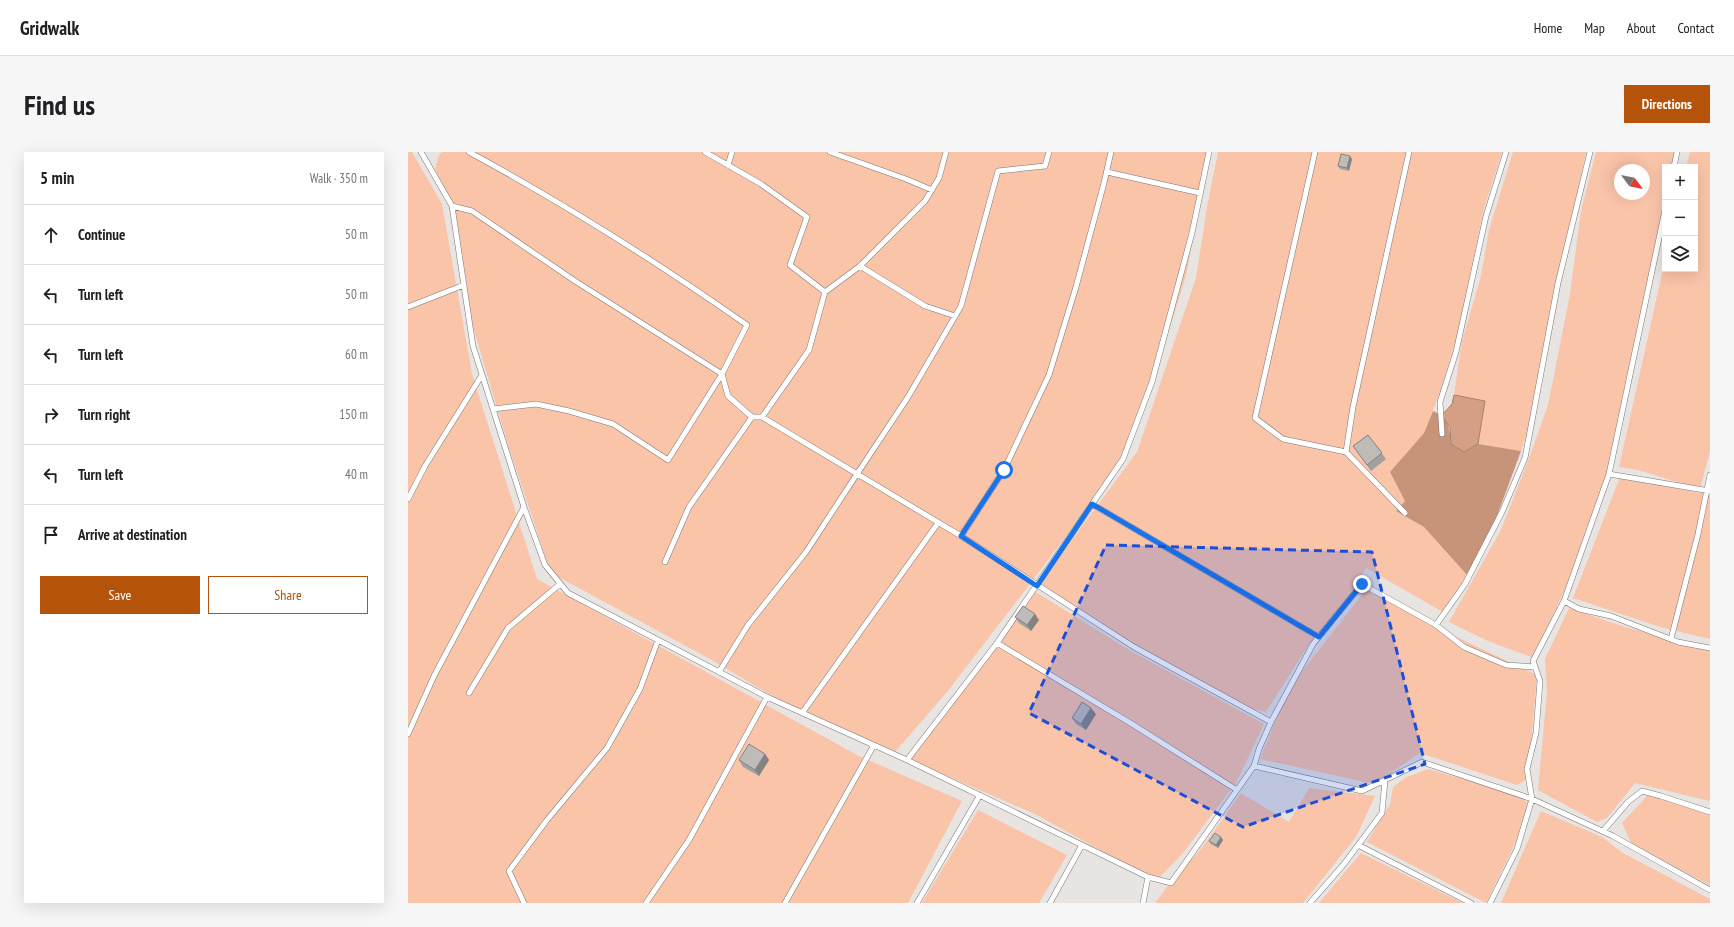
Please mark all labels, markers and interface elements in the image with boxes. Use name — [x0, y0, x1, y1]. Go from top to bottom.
text: Gridwalk — [20, 16, 79, 40]
text: Home — [1534, 19, 1562, 37]
text: Map — [1584, 19, 1605, 37]
text: About — [1627, 19, 1656, 37]
text: Contact — [1678, 19, 1714, 37]
button: Directions — [1624, 85, 1710, 123]
text: Find us — [24, 86, 95, 123]
north arrow — [1614, 164, 1650, 200]
map controls — [1662, 164, 1698, 272]
button: + — [1662, 164, 1698, 200]
text: 5 min — [40, 167, 74, 189]
text: Walk · 350 m — [310, 170, 368, 187]
button: − — [1662, 200, 1698, 236]
icon: ahead — [40, 224, 62, 246]
text: Continue — [78, 225, 125, 244]
text: 50 m — [345, 226, 368, 243]
button: layers — [1662, 236, 1698, 272]
icon: left — [40, 284, 62, 306]
text: Turn left — [78, 285, 123, 304]
text: 50 m — [345, 286, 368, 303]
icon: left — [40, 344, 62, 366]
text: Turn left — [78, 345, 123, 364]
text: 60 m — [345, 346, 368, 363]
icon: right — [40, 404, 62, 426]
text: Turn right — [78, 405, 130, 424]
text: 150 m — [339, 406, 368, 423]
route start — [995, 461, 1013, 479]
icon: left — [40, 464, 62, 486]
text: Turn left — [78, 465, 123, 484]
text: 40 m — [345, 466, 368, 483]
icon: arrive — [40, 524, 62, 546]
text: Arrive at destination — [78, 525, 187, 544]
route end — [1353, 575, 1371, 593]
button: Save — [40, 576, 200, 614]
button: Share — [208, 576, 368, 614]

